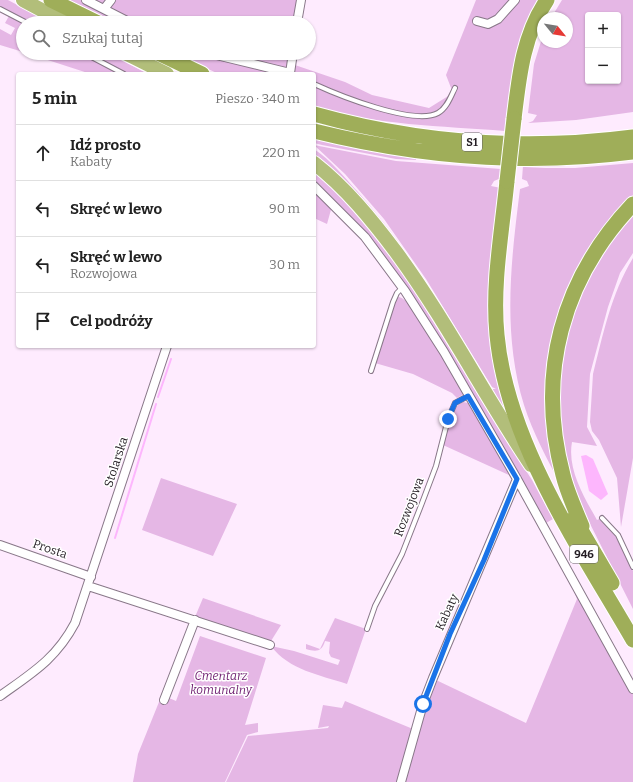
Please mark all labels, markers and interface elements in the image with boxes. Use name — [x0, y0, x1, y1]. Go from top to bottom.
north arrow — [537, 12, 573, 48]
map controls — [585, 12, 621, 84]
button: + — [585, 12, 621, 48]
search box — [16, 16, 316, 60]
icon: search — [30, 27, 52, 49]
text: Szukaj tutaj — [62, 29, 143, 47]
button: − — [585, 48, 621, 84]
text: 5 min — [32, 88, 77, 109]
text: Pieszo · 340 m — [215, 91, 300, 106]
road number: S1 — [462, 133, 482, 151]
text: Idź prosto — [70, 136, 141, 154]
icon: ahead — [32, 142, 54, 164]
text: 220 m — [263, 145, 300, 160]
text: Kabaty — [70, 154, 112, 169]
icon: left — [32, 198, 54, 220]
text: Skręć w lewo — [70, 200, 162, 218]
text: 90 m — [269, 201, 300, 216]
text: Skręć w lewo — [70, 248, 162, 266]
icon: left — [32, 254, 54, 276]
text: 30 m — [269, 257, 300, 272]
text: Rozwojowa — [70, 266, 137, 281]
icon: arrive — [32, 310, 54, 332]
text: Cel podróży — [70, 312, 153, 330]
route end — [439, 410, 457, 428]
street label: Stolarska — [101, 435, 131, 489]
street label: Rozwojowa — [391, 475, 427, 539]
street label: Prosta — [31, 537, 69, 562]
road number: 946 — [570, 545, 598, 563]
street label: Kabaty — [432, 591, 462, 632]
park label: Cmentarz komunalny — [190, 669, 253, 697]
route start — [414, 695, 432, 713]

